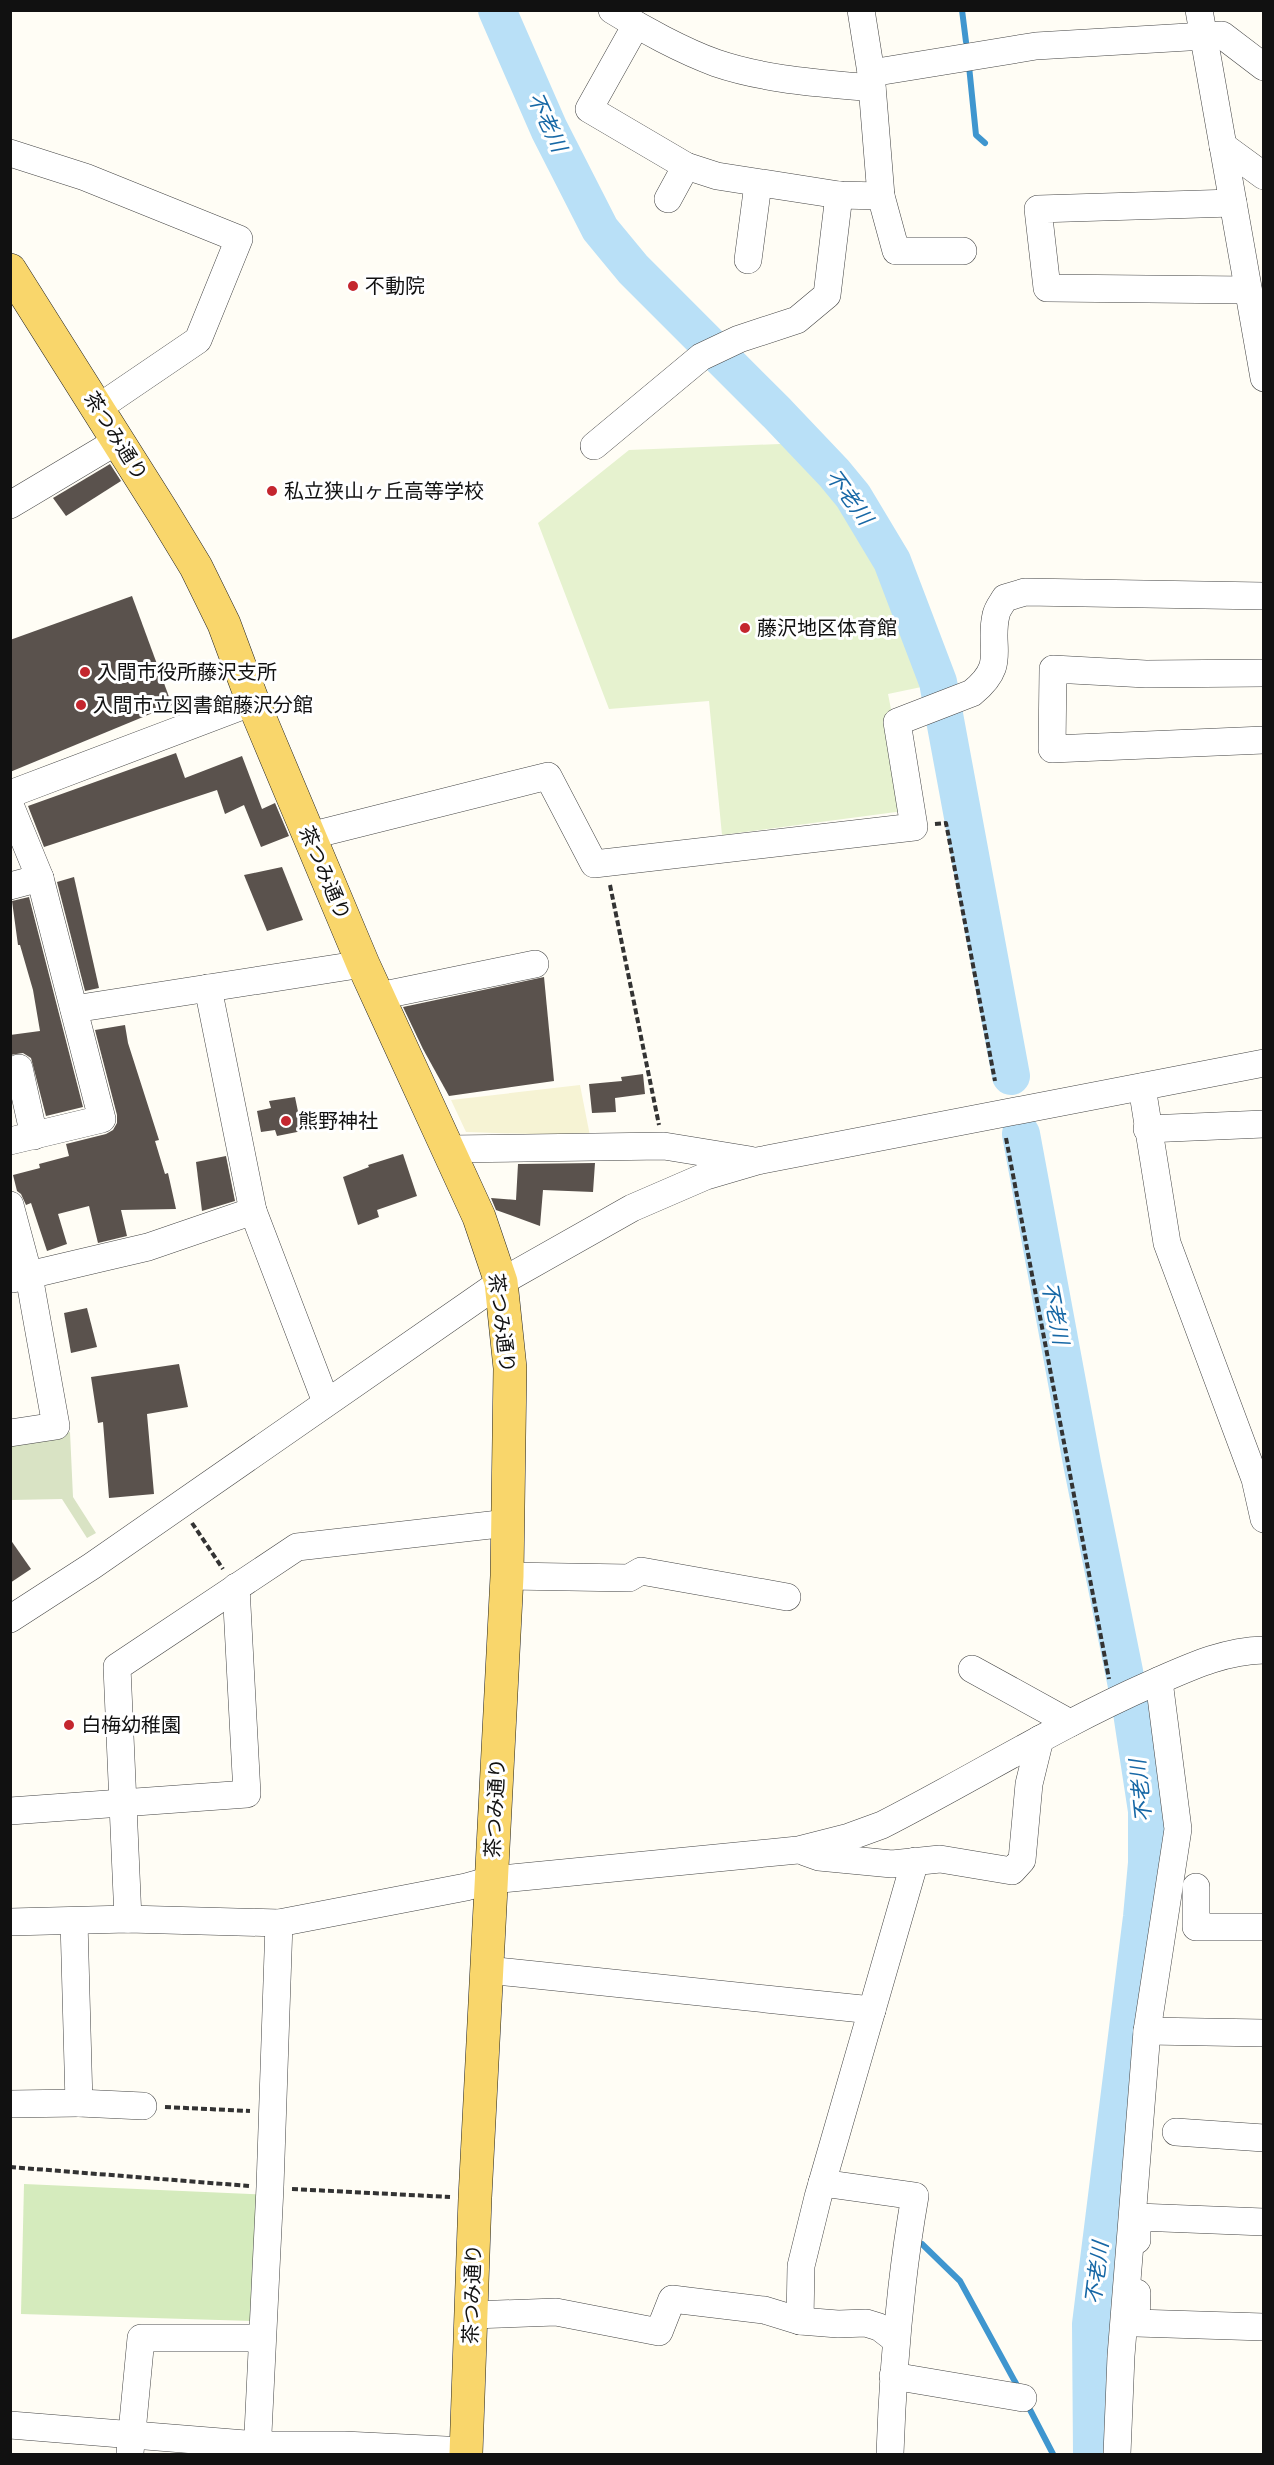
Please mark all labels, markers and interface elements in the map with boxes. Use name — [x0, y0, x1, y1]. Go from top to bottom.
water label: 不老川 — [522, 88, 574, 158]
place label: 不動院 — [365, 273, 425, 298]
marker: 不動院 — [346, 279, 360, 293]
street label: 茶つみ通り — [79, 387, 154, 485]
water label: 不老川 — [820, 463, 880, 532]
place label: 私立狭山ヶ丘高等学校 — [284, 478, 484, 503]
marker: 私立狭山ヶ丘高等学校 — [265, 484, 279, 498]
place label: 藤沢地区体育館 — [757, 615, 897, 640]
marker: 藤沢地区体育館 — [738, 621, 752, 635]
place label: 入間市役所藤沢支所 — [97, 659, 277, 684]
marker: 入間市役所藤沢支所 — [78, 665, 92, 679]
place label: 入間市立図書館藤沢分館 — [93, 692, 313, 717]
marker: 入間市立図書館藤沢分館 — [74, 698, 88, 712]
street label: 茶つみ通り — [294, 822, 357, 924]
place label: 熊野神社 — [298, 1108, 378, 1133]
marker: 熊野神社 — [279, 1114, 293, 1128]
street label: 茶つみ通り — [484, 1272, 521, 1374]
water label: 不老川 — [1036, 1279, 1075, 1348]
place label: 白梅幼稚園 — [81, 1712, 181, 1737]
marker: 白梅幼稚園 — [62, 1718, 76, 1732]
water label: 不老川 — [1124, 1756, 1157, 1824]
street label: 茶つみ通り — [479, 1757, 510, 1859]
water label: 不老川 — [1079, 2238, 1114, 2306]
street label: 茶つみ通り — [457, 2244, 486, 2344]

